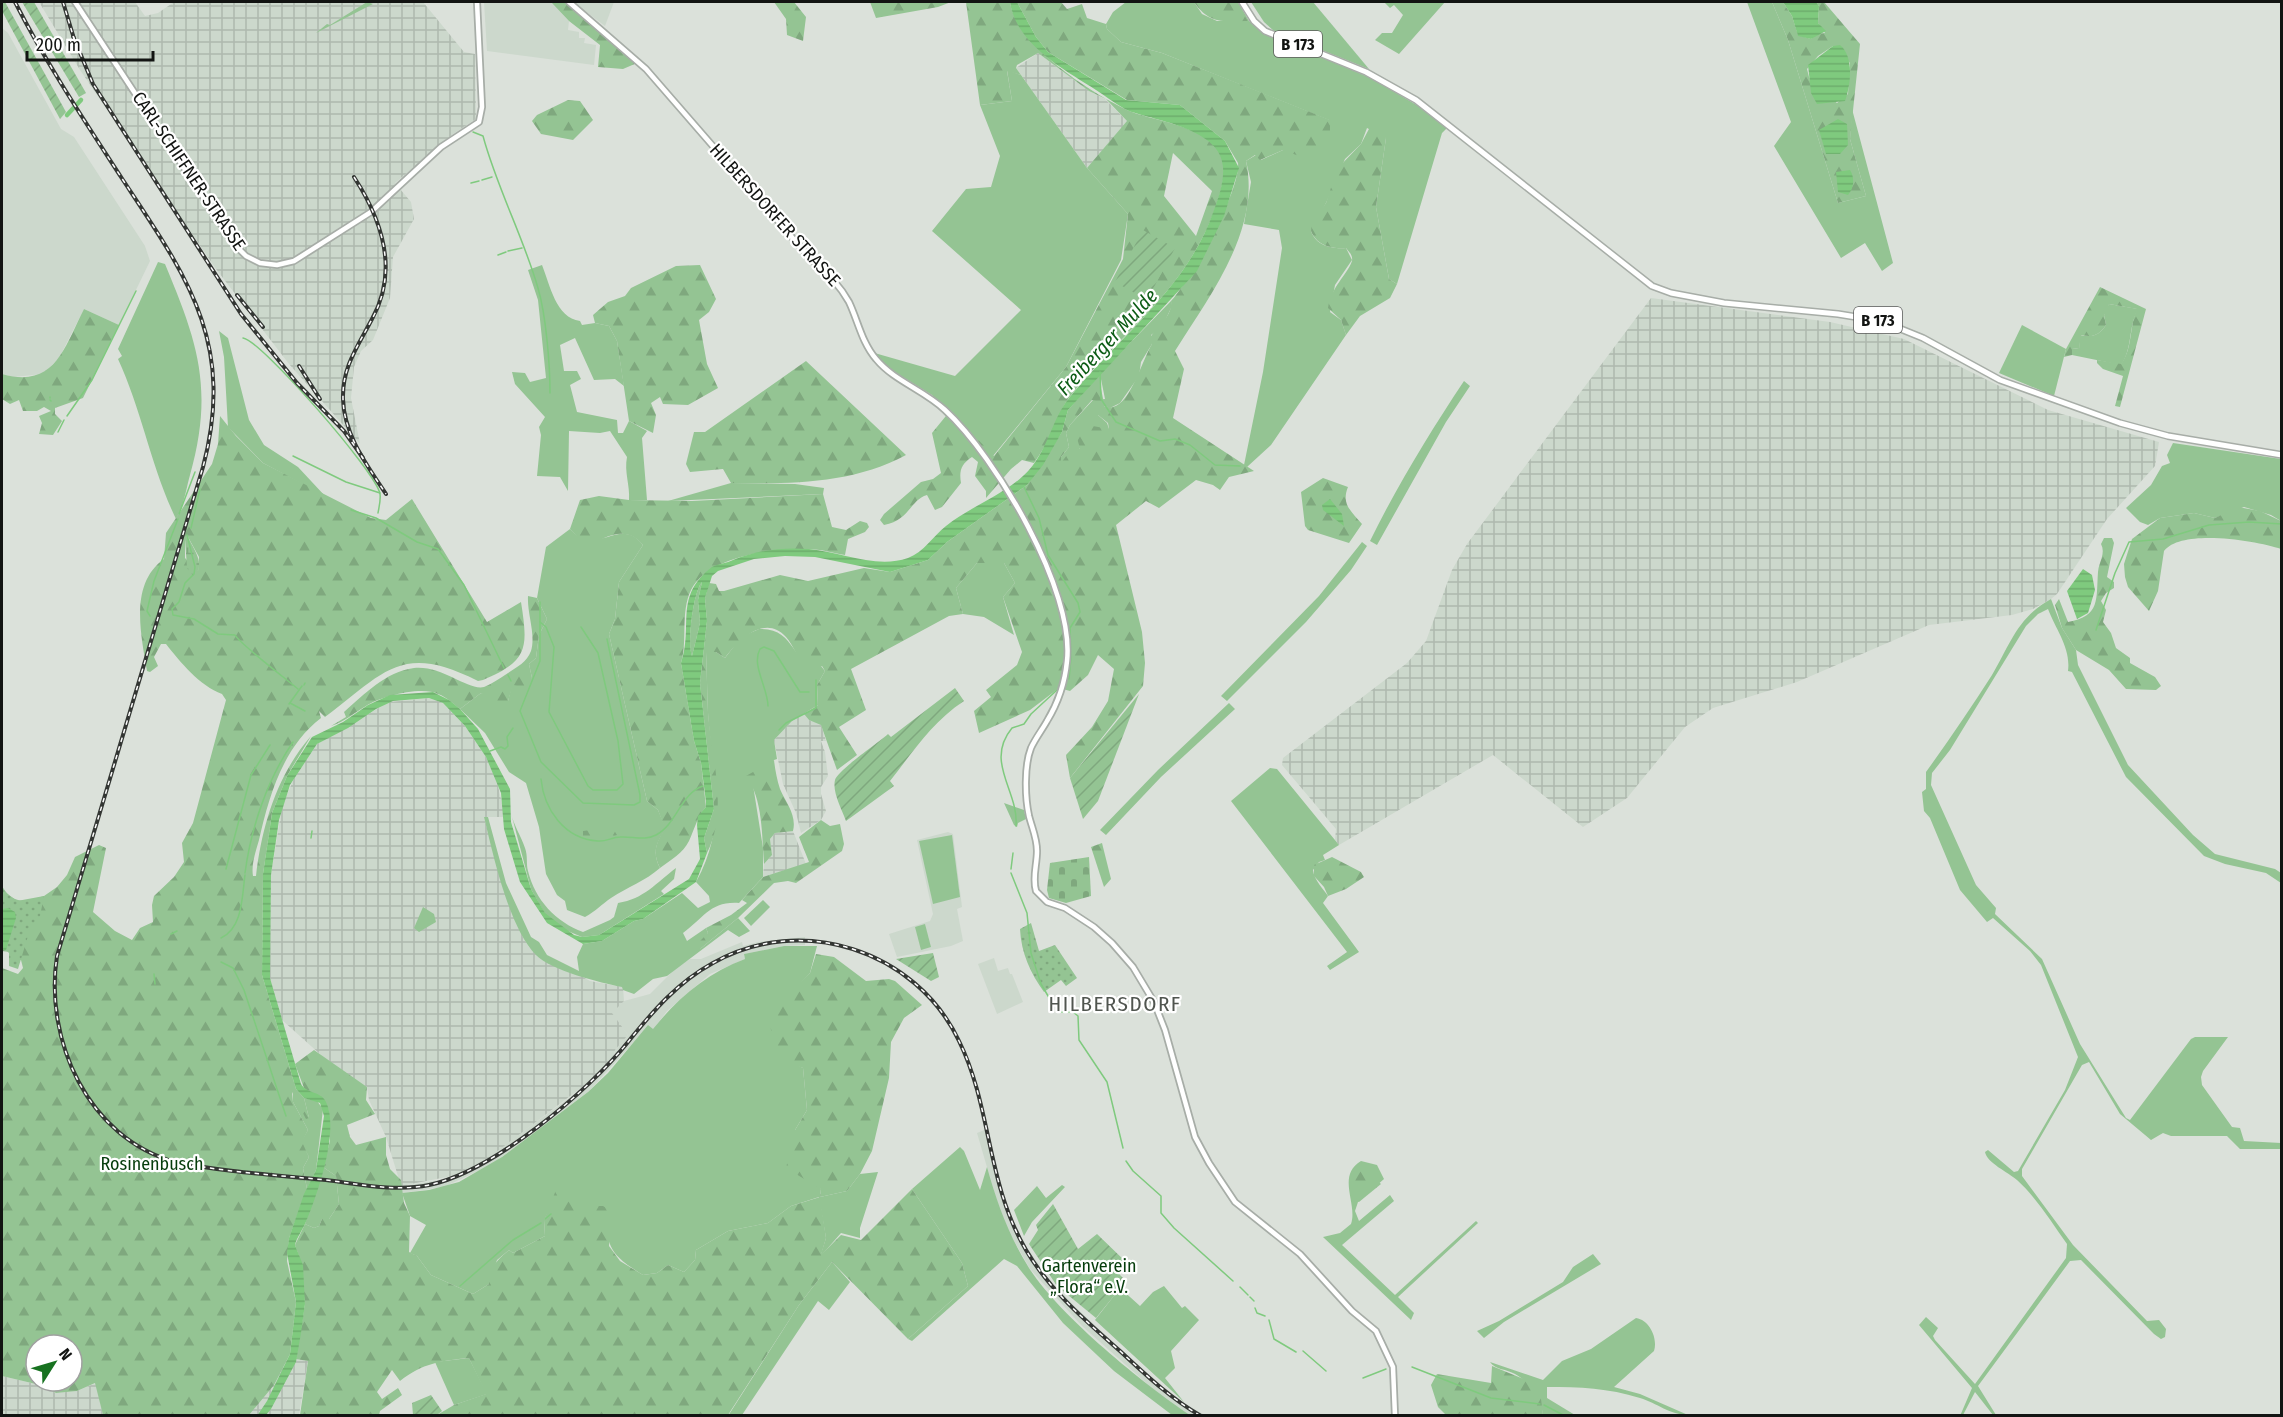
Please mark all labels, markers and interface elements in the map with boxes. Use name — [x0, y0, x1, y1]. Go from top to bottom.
scale bar — [27, 24, 153, 62]
road number: B 173 — [1274, 31, 1322, 57]
text: 200 m — [36, 34, 81, 56]
street label: CARL-SCHIFFNER-STRASSE — [128, 87, 250, 255]
street label: HILBERSDORFER STRASSE — [705, 139, 845, 291]
water label: Freiberger Mulde — [1052, 284, 1163, 400]
road number: B 173 — [1854, 307, 1902, 333]
district label: HILBERSDORF — [1048, 991, 1182, 1017]
park label: Rosinenbusch — [101, 1153, 203, 1175]
park label: Gartenverein „Flora“ e.V. — [1042, 1255, 1136, 1298]
north arrow — [24, 1333, 84, 1393]
text: N — [55, 1345, 76, 1364]

